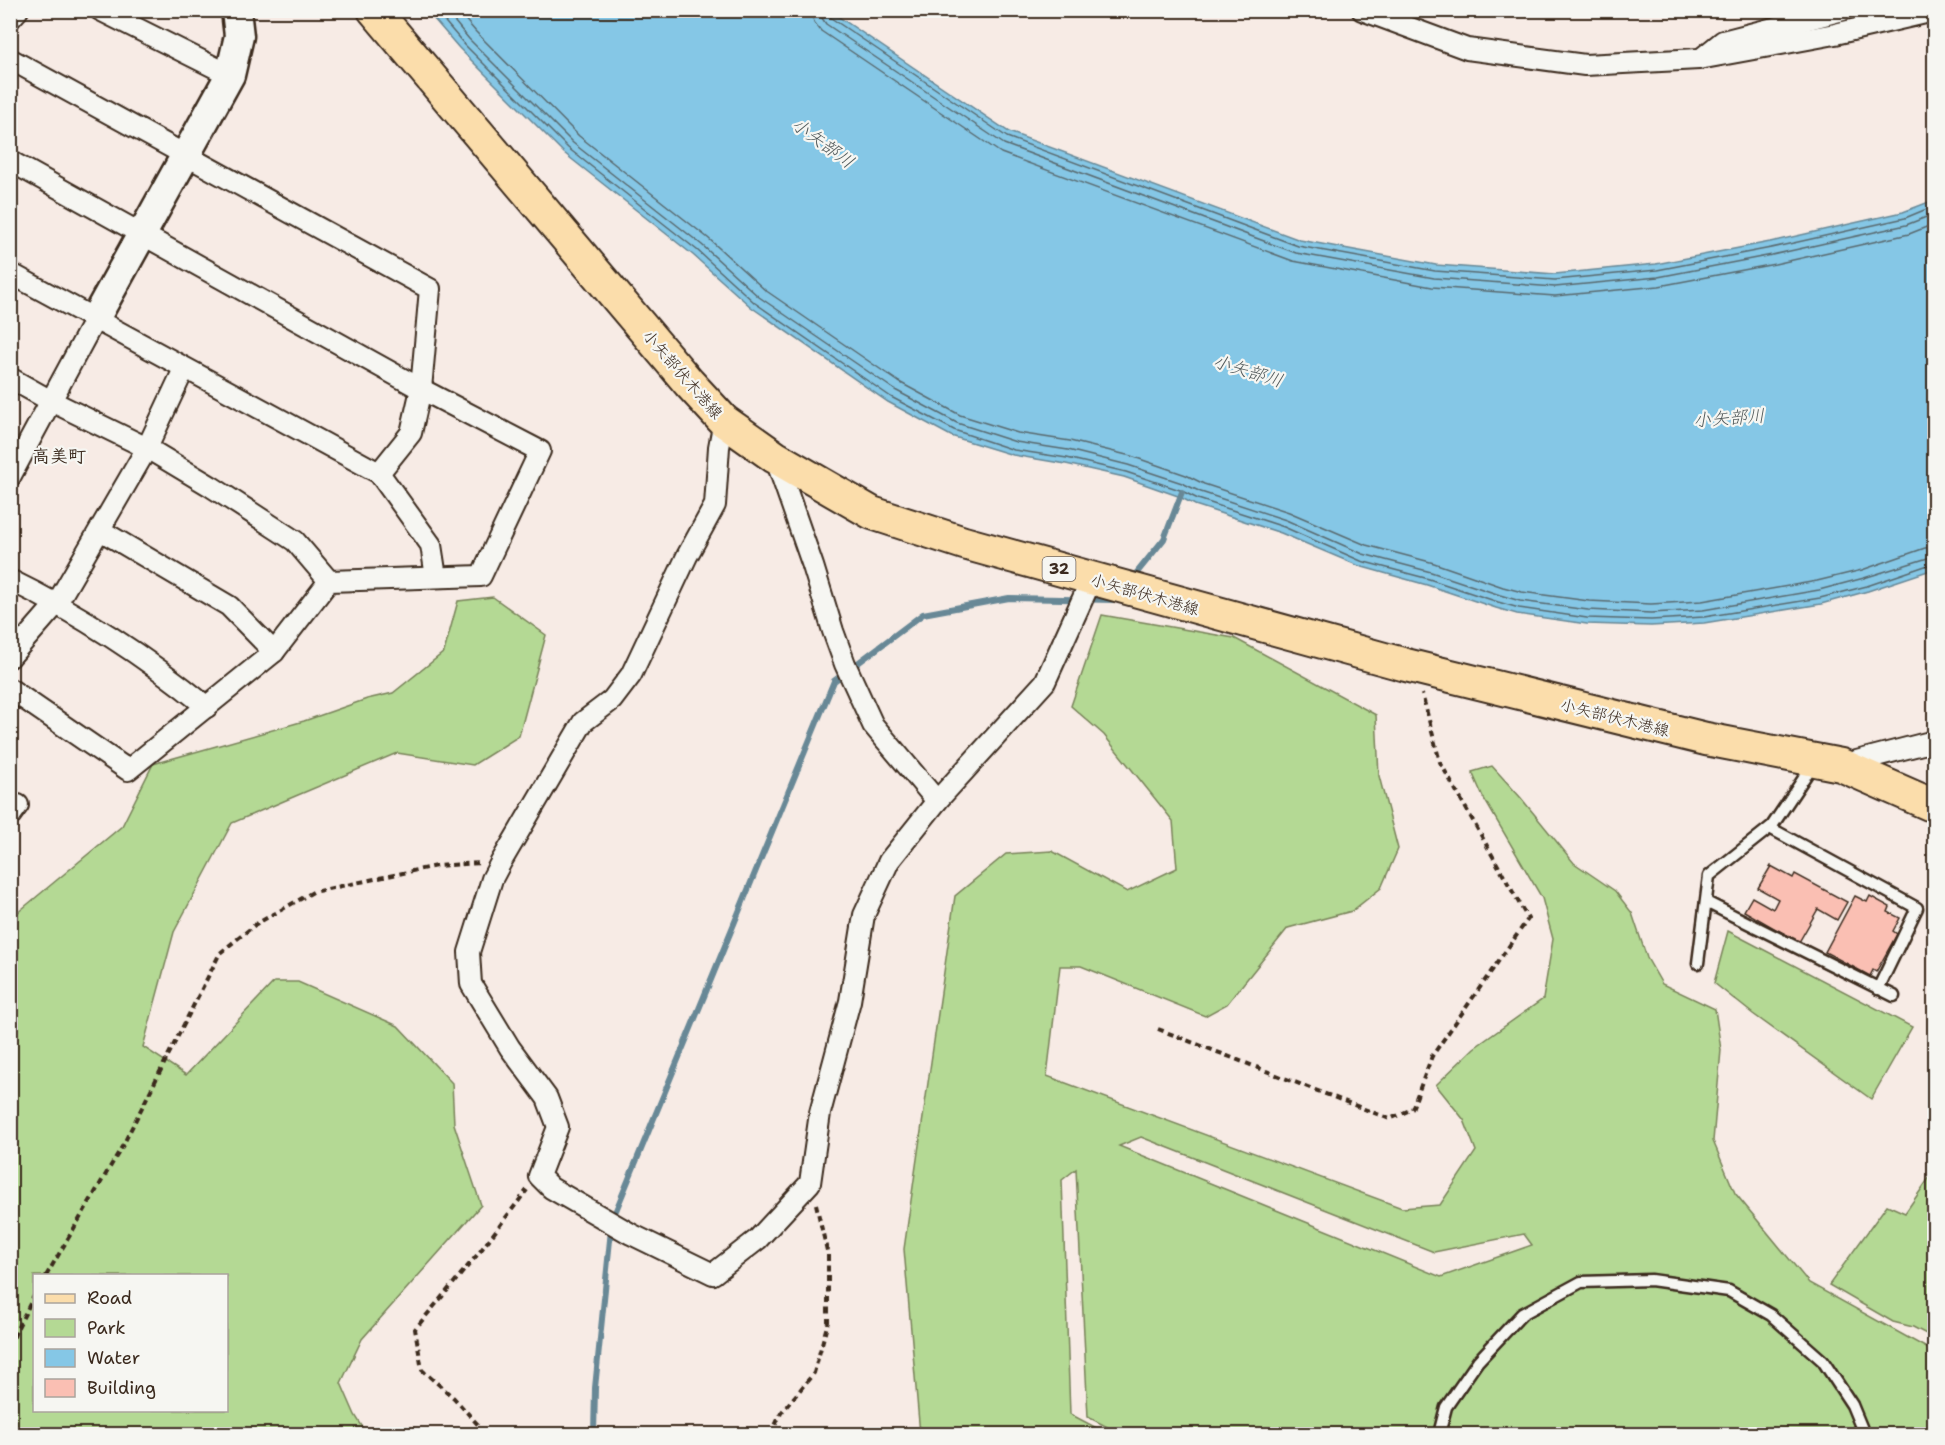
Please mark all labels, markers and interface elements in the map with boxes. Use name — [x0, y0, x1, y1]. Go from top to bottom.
water label: 小矢部川 — [787, 112, 859, 174]
street label: 小矢部伏木港線 — [638, 325, 727, 423]
water label: 小矢部川 — [1210, 349, 1286, 393]
water label: 小矢部川 — [1692, 404, 1766, 432]
district label: 高美町 — [32, 444, 86, 468]
road number: 32 — [1042, 557, 1076, 581]
street label: 小矢部伏木港線 — [1088, 569, 1202, 620]
street label: 小矢部伏木港線 — [1558, 694, 1672, 741]
legend — [33, 1274, 228, 1412]
text: Road — [87, 1286, 132, 1310]
text: Park — [87, 1316, 126, 1340]
text: Water — [87, 1346, 140, 1370]
text: Building — [87, 1376, 156, 1400]

